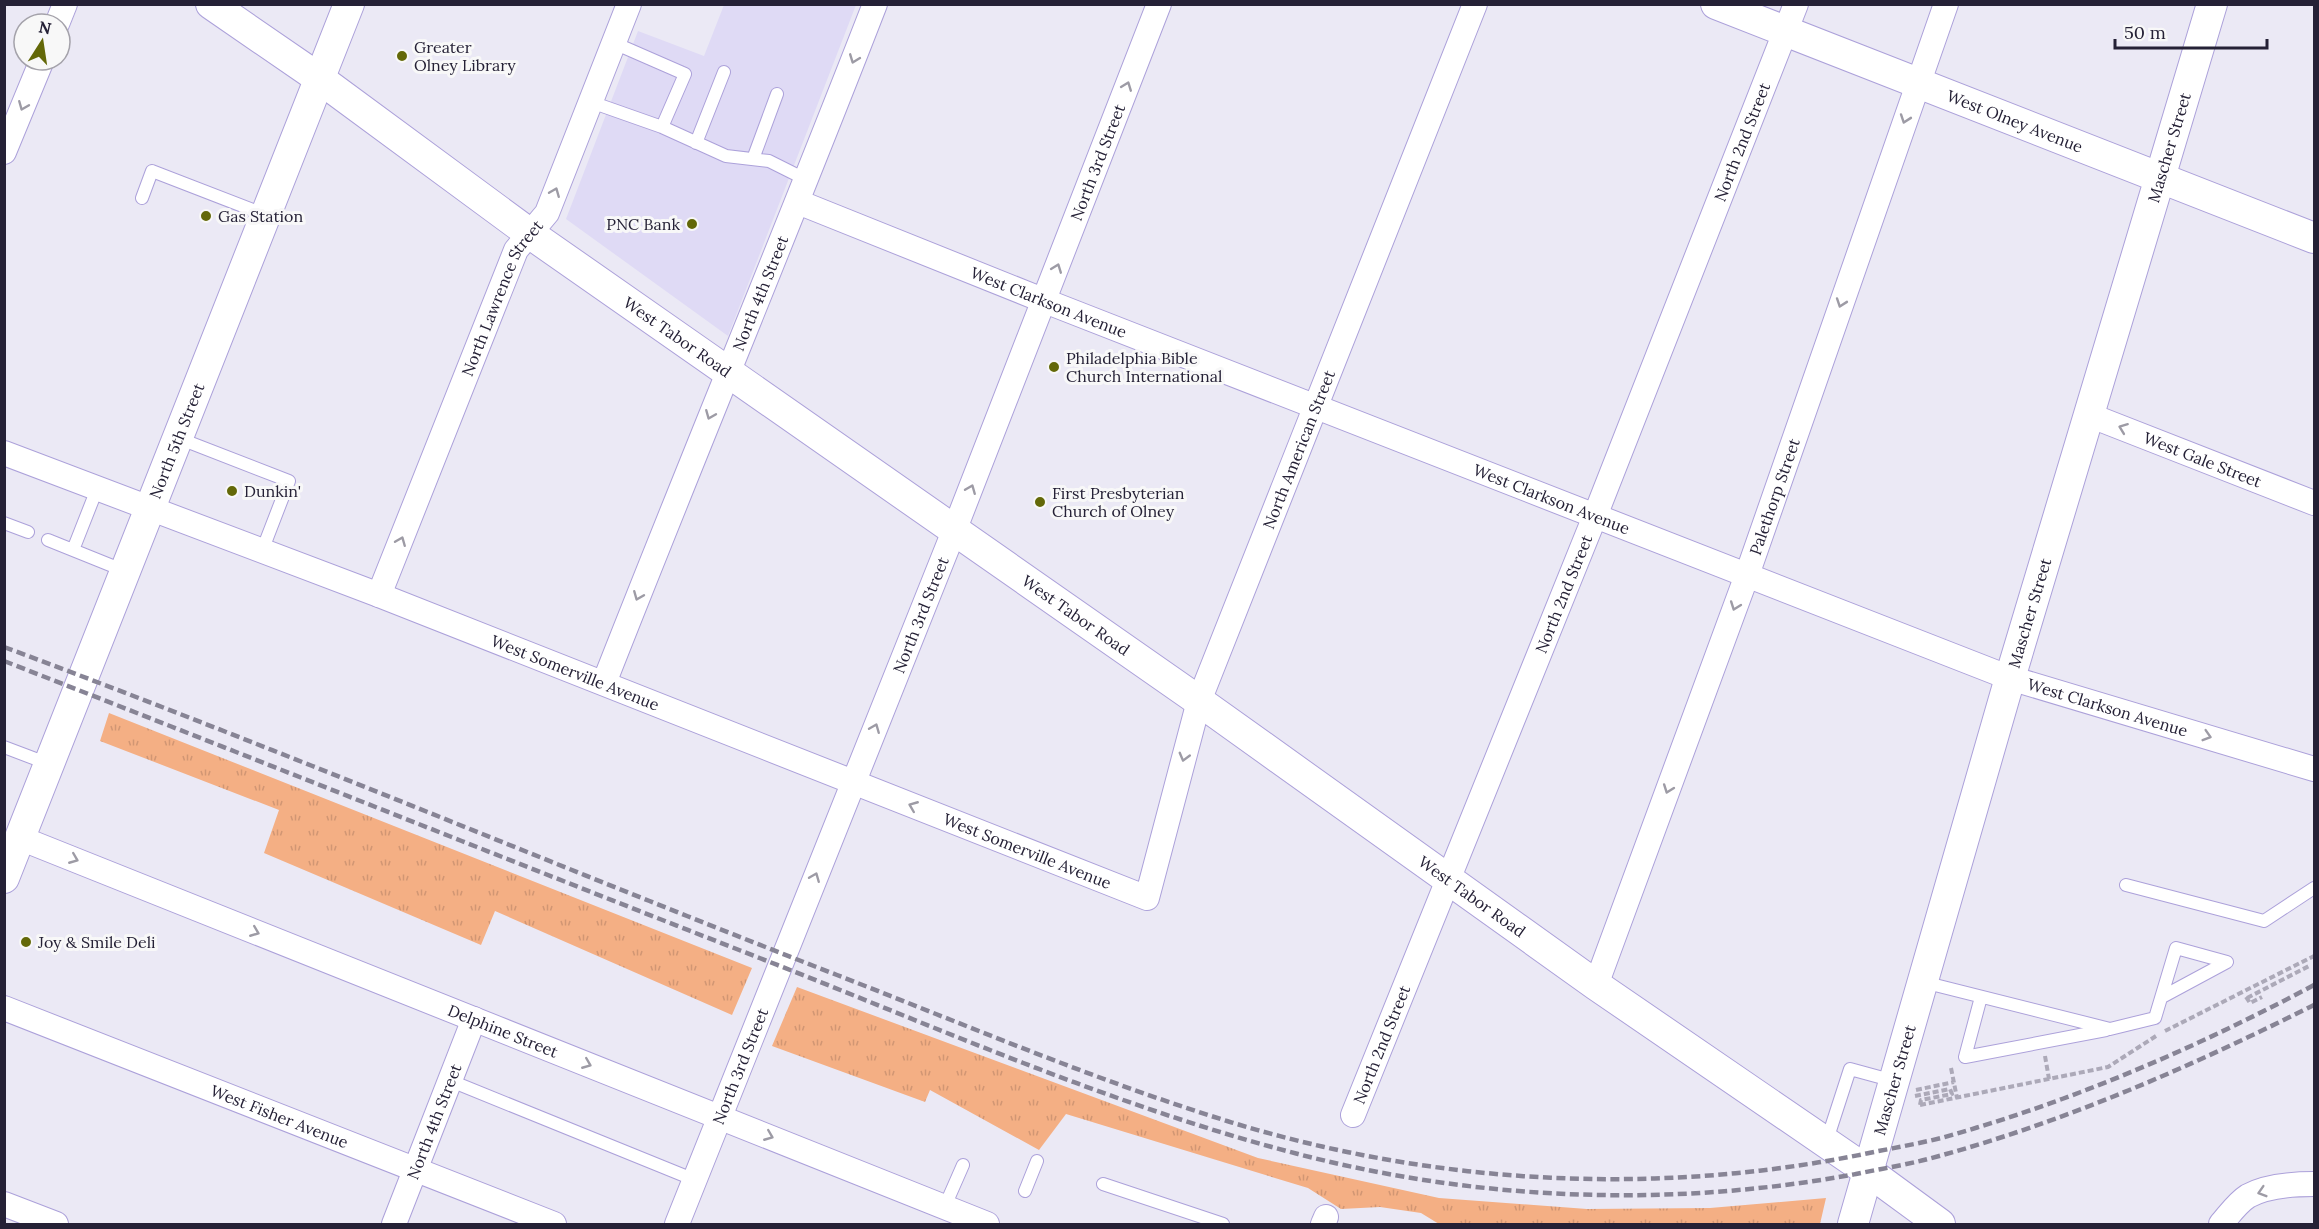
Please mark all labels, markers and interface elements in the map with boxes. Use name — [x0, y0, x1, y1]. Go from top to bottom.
north arrow — [12, 12, 72, 72]
scale bar — [2115, 12, 2266, 50]
text: N — [37, 16, 53, 38]
text: 50 m — [2124, 21, 2166, 44]
place label: Greater Olney Library — [414, 37, 516, 75]
marker: Greater Olney Library — [395, 49, 409, 63]
one-way arrow — [849, 53, 861, 64]
street label: North 2nd Street — [1710, 79, 1775, 204]
one-way arrow — [1120, 81, 1133, 92]
street label: West Olney Avenue — [1944, 85, 2086, 157]
street label: Mascher Street — [2143, 89, 2195, 205]
one-way arrow — [18, 100, 30, 111]
street label: North 3rd Street — [1066, 100, 1129, 223]
one-way arrow — [1900, 113, 1913, 124]
one-way arrow — [548, 187, 560, 198]
place label: Gas Station — [218, 206, 303, 226]
marker: Gas Station — [199, 209, 213, 223]
place label: PNC Bank — [606, 214, 680, 234]
street label: North Lawrence Street — [457, 215, 547, 379]
marker: PNC Bank — [685, 217, 699, 231]
street label: North 4th Street — [728, 232, 793, 354]
street label: West Clarkson Avenue — [968, 262, 1130, 342]
one-way arrow — [1050, 263, 1063, 274]
street label: West Tabor Road — [620, 292, 736, 381]
one-way arrow — [1836, 297, 1849, 308]
place label: Philadelphia Bible Church International — [1066, 348, 1222, 386]
marker: Philadelphia Bible Church International — [1047, 360, 1061, 374]
street label: North American Street — [1258, 366, 1339, 532]
street label: North 5th Street — [145, 379, 209, 502]
one-way arrow — [705, 409, 717, 420]
one-way arrow — [2118, 423, 2129, 435]
street label: West Gale Street — [2141, 427, 2265, 492]
street label: Palethorp Street — [1745, 435, 1804, 557]
street label: West Clarkson Avenue — [1471, 459, 1633, 539]
place label: Dunkin' — [244, 481, 301, 501]
place label: First Presbyterian Church of Olney — [1052, 483, 1185, 521]
marker: Dunkin' — [225, 484, 239, 498]
one-way arrow — [964, 484, 976, 495]
marker: First Presbyterian Church of Olney — [1033, 495, 1047, 509]
street label: North 2nd Street — [1531, 531, 1597, 656]
one-way arrow — [393, 536, 406, 546]
street label: North 3rd Street — [888, 553, 953, 676]
street label: Mascher Street — [2004, 555, 2056, 670]
street label: West Tabor Road — [1018, 570, 1134, 660]
one-way arrow — [633, 590, 645, 601]
one-way arrow — [1730, 600, 1743, 611]
street label: West Somerville Avenue — [488, 630, 662, 715]
street label: West Clarkson Avenue — [2025, 674, 2190, 741]
one-way arrow — [868, 723, 880, 734]
one-way arrow — [2201, 729, 2212, 741]
one-way arrow — [1178, 752, 1191, 762]
one-way arrow — [1663, 783, 1675, 794]
one-way arrow — [909, 801, 920, 813]
street label: West Somerville Avenue — [940, 809, 1115, 893]
street label: West Tabor Road — [1415, 851, 1530, 942]
one-way arrow — [68, 852, 79, 864]
one-way arrow — [808, 872, 820, 883]
one-way arrow — [249, 925, 260, 937]
place label: Joy & Smile Deli — [37, 932, 156, 952]
marker: Joy & Smile Deli — [19, 935, 33, 949]
street label: North 2nd Street — [1349, 982, 1415, 1107]
street label: Delphine Street — [445, 1000, 562, 1062]
street label: North 3rd Street — [708, 1004, 773, 1127]
street label: Mascher Street — [1869, 1022, 1920, 1137]
one-way arrow — [581, 1057, 592, 1069]
street label: North 4th Street — [402, 1060, 466, 1182]
street label: West Fisher Avenue — [208, 1080, 352, 1152]
one-way arrow — [762, 1129, 773, 1141]
one-way arrow — [2257, 1185, 2268, 1197]

